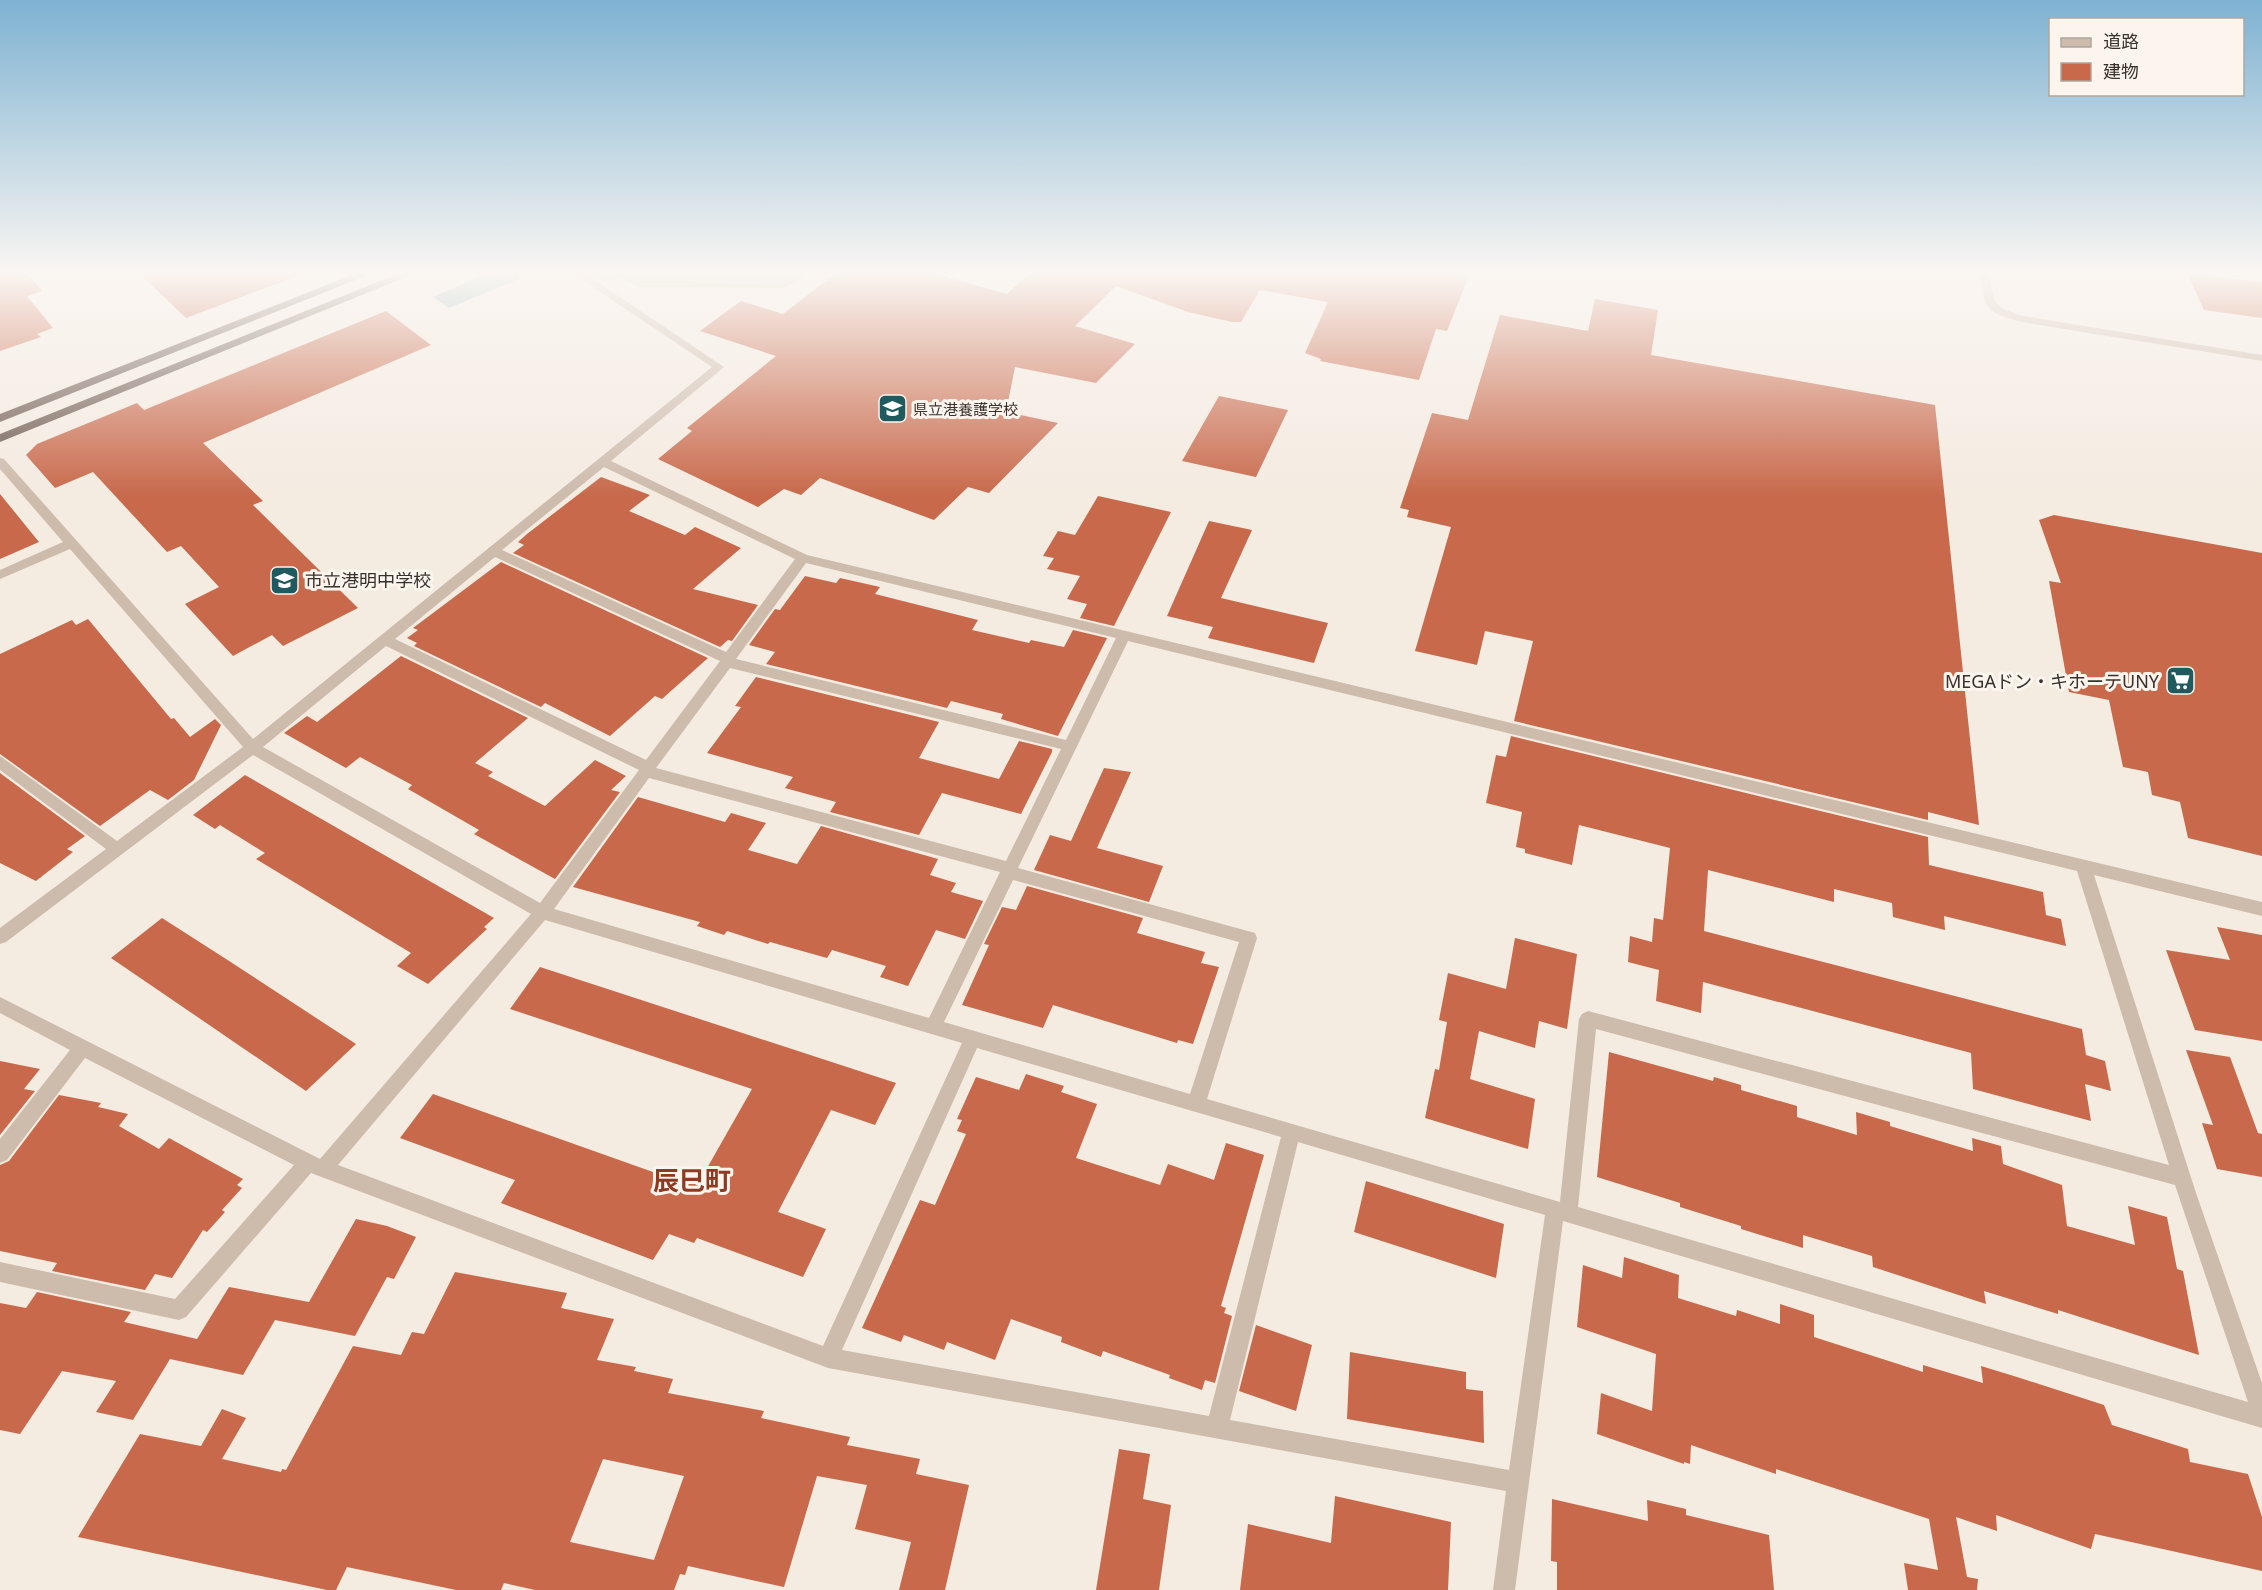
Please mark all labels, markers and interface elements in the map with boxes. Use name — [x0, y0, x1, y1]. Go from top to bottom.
legend — [2049, 18, 2244, 96]
text: 道路 — [2103, 29, 2139, 53]
text: 建物 — [2103, 59, 2139, 83]
school or university icon: 県立港養護学校 — [876, 393, 908, 425]
place label: 県立港養護学校 — [913, 399, 1018, 419]
school or university icon: 市立港明中学校 — [268, 564, 300, 596]
place label: 市立港明中学校 — [305, 568, 431, 592]
supermarket icon: MEGAドン・キホーテUNY — [2164, 665, 2196, 697]
place label: MEGAドン・キホーテUNY — [1945, 669, 2160, 693]
district label: 辰巳町 — [653, 1162, 731, 1198]

